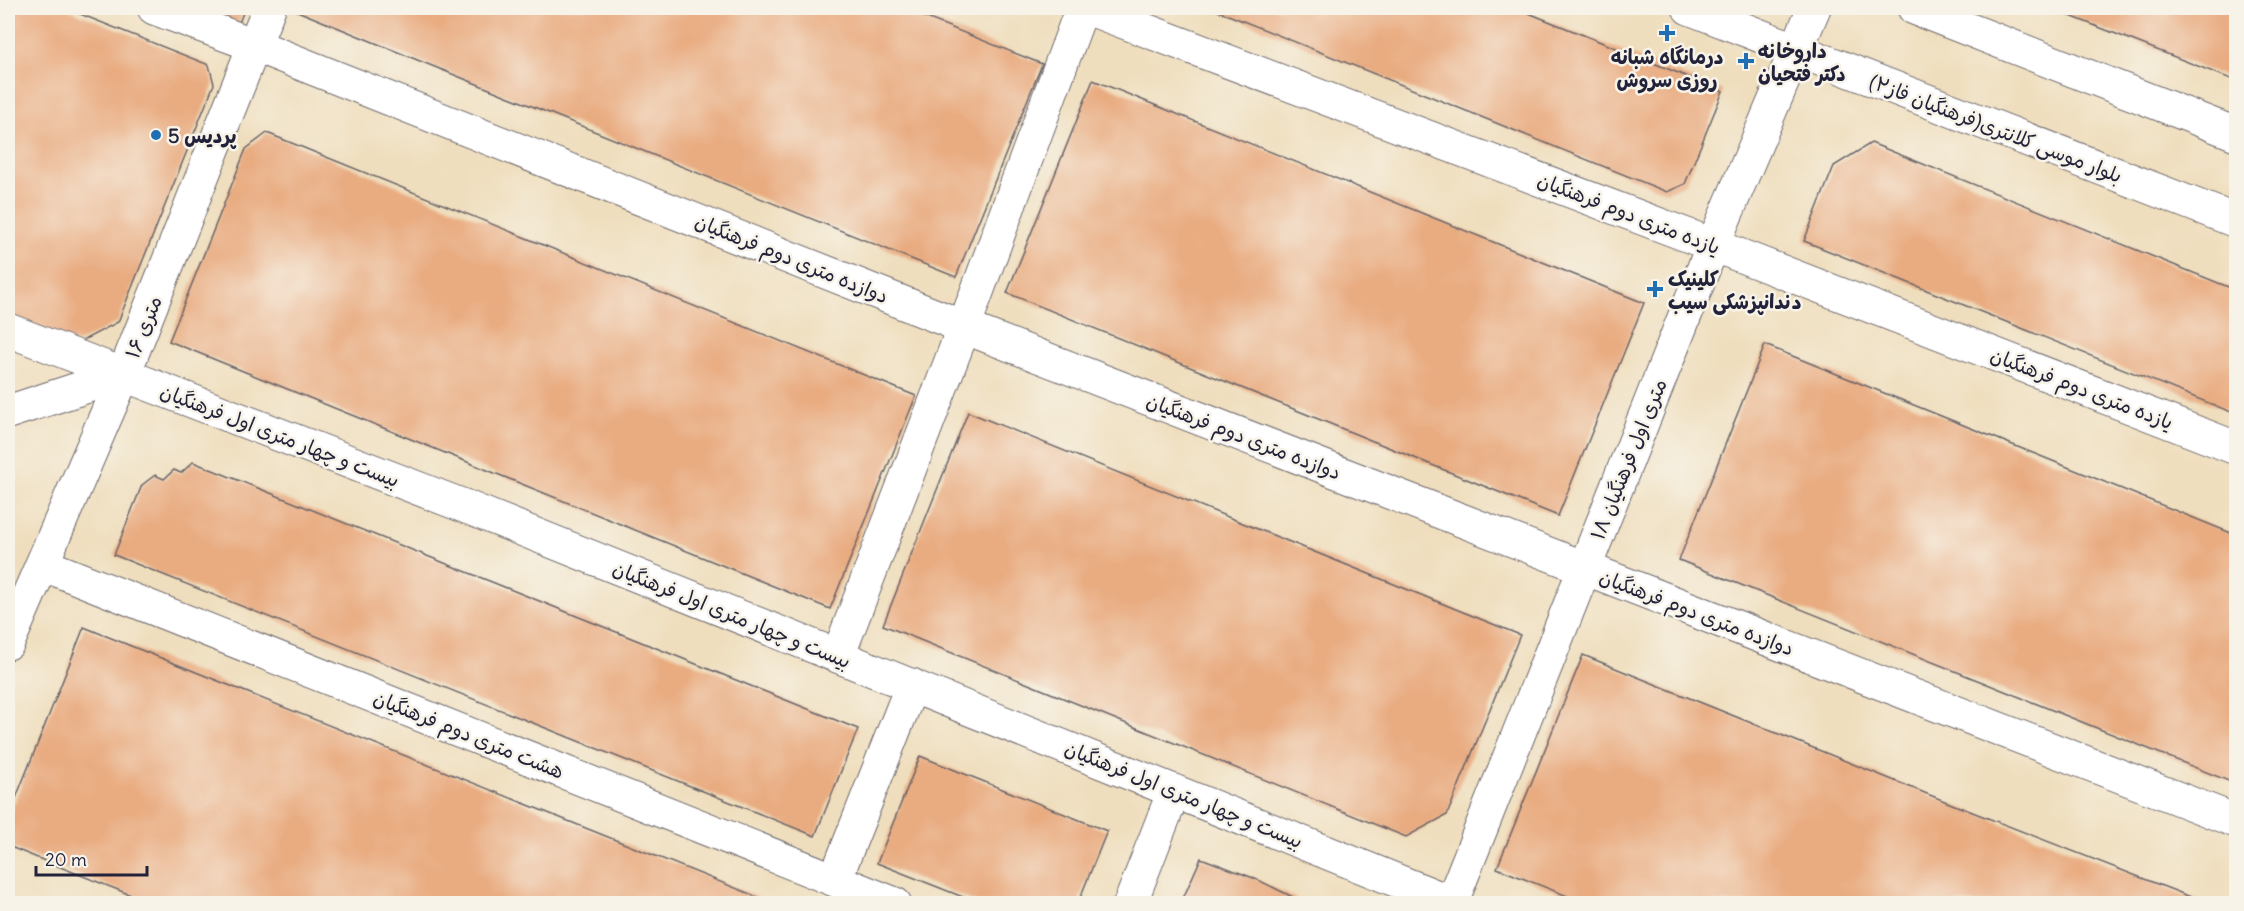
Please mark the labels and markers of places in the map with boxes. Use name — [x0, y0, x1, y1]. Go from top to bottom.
marker: درمانگاه شبانه روزی سروش — [1658, 24, 1676, 42]
place label: داروخانه دکتر فتحیان — [1758, 38, 1845, 86]
place label: درمانگاه شبانه روزی سروش — [1610, 44, 1724, 94]
marker: داروخانه دکتر فتحیان — [1739, 54, 1753, 68]
place label: پردیس 5 — [168, 123, 237, 149]
marker: پردیس 5 — [149, 128, 163, 142]
place label: کلینیک دندانپزشکی سیب — [1668, 266, 1802, 315]
marker: کلینیک دندانپزشکی سیب — [1646, 280, 1664, 298]

